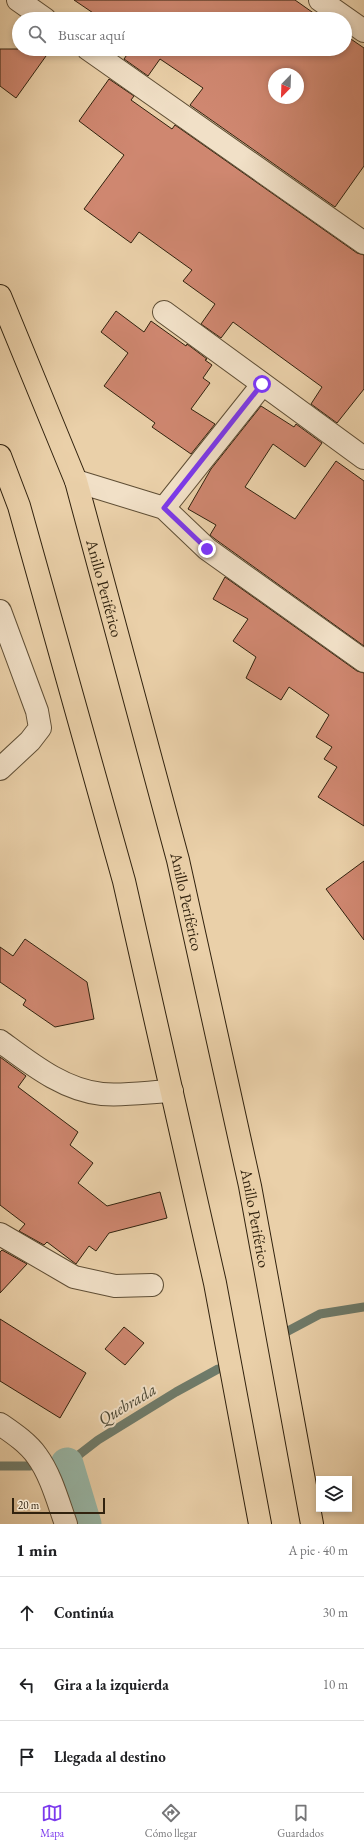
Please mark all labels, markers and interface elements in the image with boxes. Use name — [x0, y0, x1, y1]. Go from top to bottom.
search box — [12, 12, 352, 56]
icon: search — [26, 23, 48, 45]
text: Buscar aquí — [58, 25, 125, 44]
north arrow — [268, 68, 304, 104]
route start — [253, 375, 271, 393]
street label: Anillo Periférico — [81, 536, 128, 639]
route end — [198, 540, 216, 558]
street label: Anillo Periférico — [165, 849, 208, 953]
street label: Anillo Periférico — [235, 1166, 275, 1269]
water label: Quebrada — [94, 1378, 160, 1430]
map controls — [316, 1476, 352, 1512]
button: layers — [316, 1476, 352, 1512]
scale bar — [12, 1496, 105, 1515]
text: 20 m — [18, 1498, 39, 1512]
text: 1 min — [16, 1539, 57, 1561]
text: A pie · 40 m — [288, 1542, 348, 1559]
icon: ahead — [16, 1602, 38, 1624]
text: Continúa — [54, 1603, 114, 1622]
text: 30 m — [323, 1604, 348, 1621]
icon: left — [16, 1674, 38, 1696]
text: Gira a la izquierda — [54, 1675, 169, 1694]
text: 10 m — [323, 1676, 348, 1693]
icon: arrive — [16, 1746, 38, 1768]
text: Llegada al destino — [54, 1747, 166, 1766]
tab: Mapa — [40, 1802, 64, 1840]
tab: Cómo llegar — [145, 1802, 197, 1840]
tab: Guardados — [277, 1802, 324, 1840]

